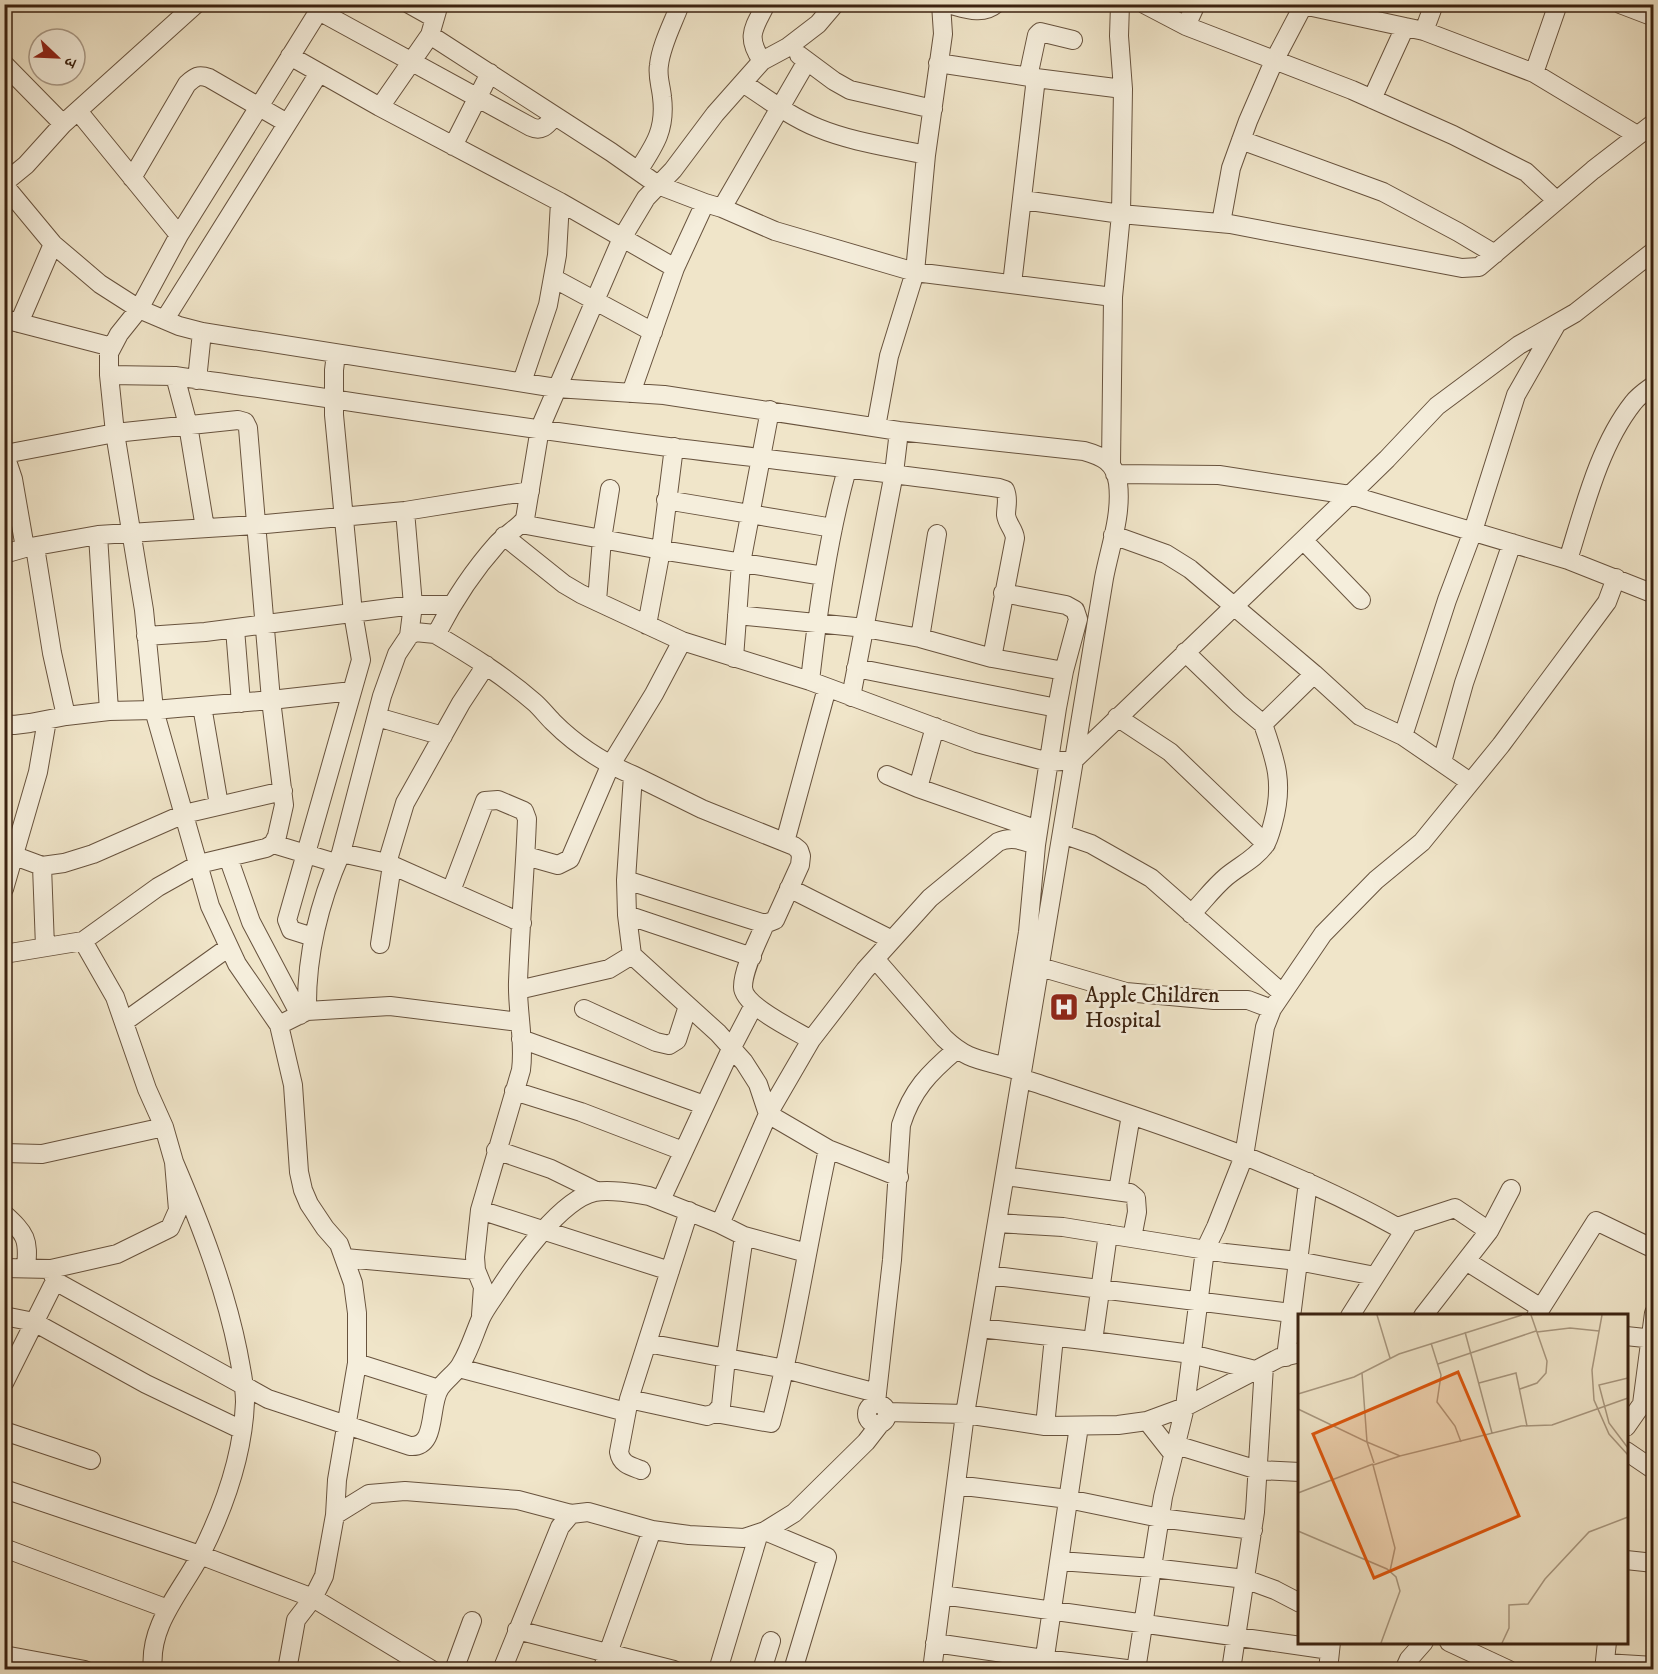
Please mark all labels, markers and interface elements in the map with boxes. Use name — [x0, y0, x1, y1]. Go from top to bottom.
north arrow — [27, 27, 87, 87]
text: उ — [58, 54, 81, 72]
place label: Apple Children Hospital — [1085, 982, 1220, 1034]
hospital icon: Apple Children Hospital — [1048, 991, 1080, 1023]
inset map — [1298, 1314, 1628, 1644]

